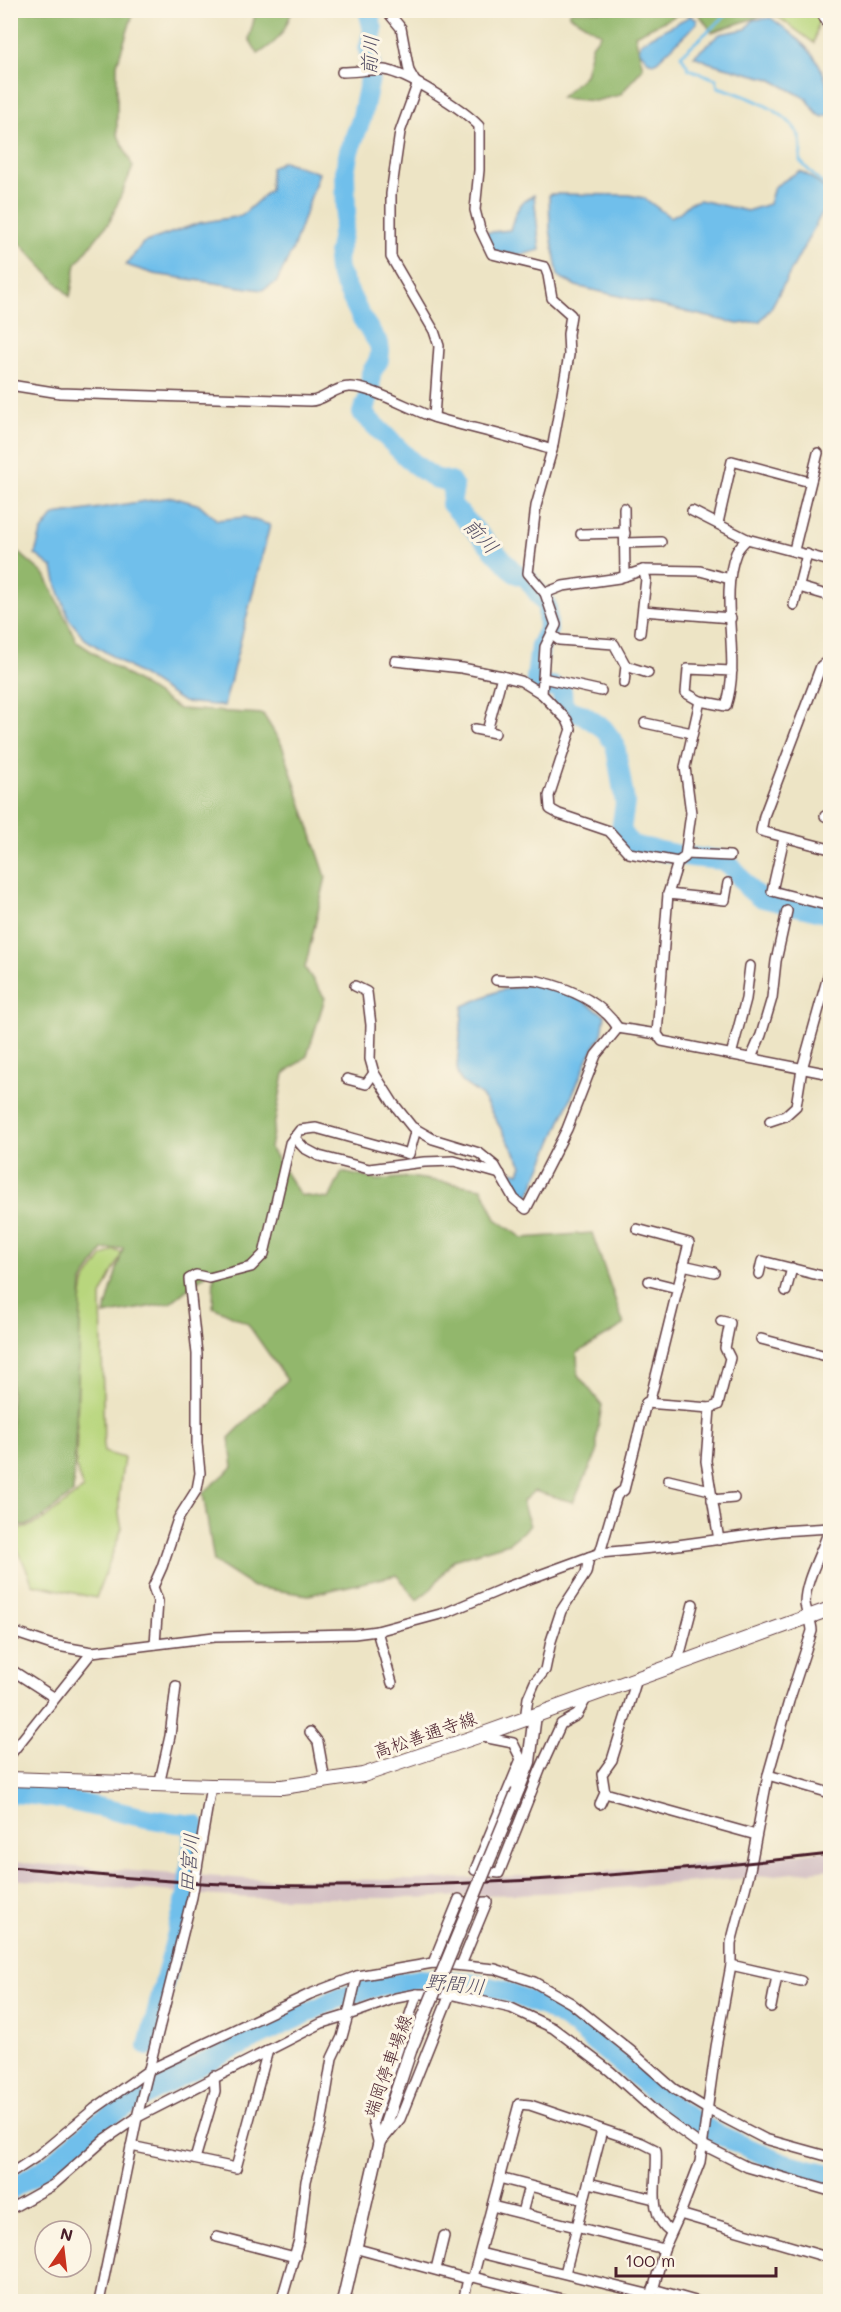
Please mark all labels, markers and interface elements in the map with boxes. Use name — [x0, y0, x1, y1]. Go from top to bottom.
water label: 前川 — [355, 34, 383, 76]
water label: 前川 — [459, 512, 505, 559]
street label: 高松善通寺線 — [370, 1705, 480, 1763]
water label: 田宮川 — [172, 1832, 204, 1894]
water label: 野間川 — [424, 1967, 486, 1999]
street label: 端岡停車場線 — [357, 2011, 417, 2121]
north arrow — [33, 2219, 93, 2279]
text: N — [58, 2222, 75, 2246]
scale bar — [616, 2240, 776, 2278]
text: 100 m — [625, 2248, 675, 2272]

